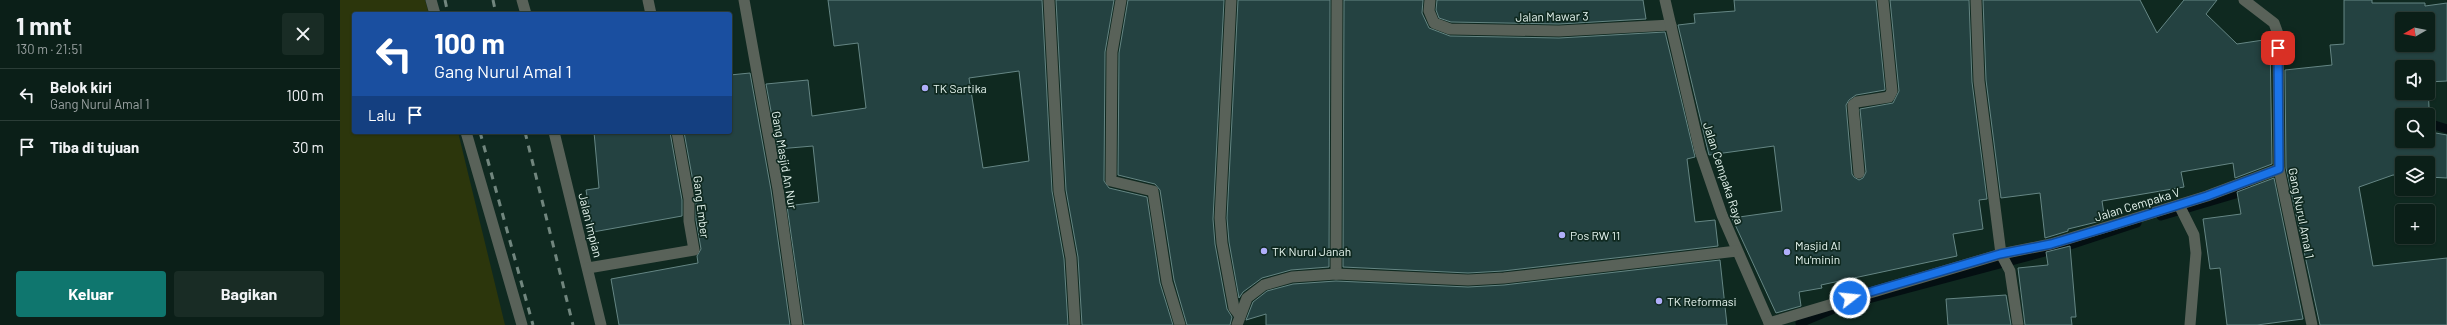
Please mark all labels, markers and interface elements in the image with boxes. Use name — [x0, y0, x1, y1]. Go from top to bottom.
street label: Jalan Mawar 3 — [1515, 8, 1589, 24]
text: 1 mnt — [16, 11, 72, 40]
north arrow — [2395, 12, 2435, 52]
map controls — [2395, 12, 2435, 244]
button: close — [282, 13, 324, 55]
text: 100 m — [434, 26, 505, 60]
icon: left — [368, 28, 420, 80]
pin — [2261, 31, 2295, 65]
icon: arrive — [2267, 37, 2289, 59]
text: 130 m · 21:51 — [16, 41, 82, 57]
text: Gang Nurul Amal 1 — [434, 60, 572, 82]
button: sound — [2395, 60, 2435, 100]
text: Belok kiri — [50, 78, 112, 96]
place label: TK Sartika — [933, 81, 987, 95]
marker: TK Sartika — [920, 83, 930, 93]
icon: left — [16, 84, 38, 106]
text: 100 m — [286, 86, 324, 104]
text: Gang Nurul Amal 1 — [50, 96, 150, 112]
icon: arrive — [404, 104, 426, 126]
text: Lalu — [368, 106, 396, 124]
button: search — [2395, 108, 2435, 148]
street label: Gang Masjid An Nur — [769, 110, 801, 211]
street label: Jalan Cempaka Raya — [1701, 120, 1747, 226]
icon: arrive — [16, 136, 38, 158]
text: Tiba di tujuan — [50, 138, 139, 156]
text: 30 m — [292, 138, 324, 156]
button: layers — [2395, 156, 2435, 196]
street label: Gang Nurul Amal 1 — [2286, 167, 2318, 259]
street label: Gang Ember — [691, 175, 713, 240]
street label: Jalan Cempaka V — [2093, 184, 2181, 224]
street label: Jalan Impian — [576, 191, 606, 259]
button: + — [2395, 204, 2435, 244]
place label: Pos RW 11 — [1570, 228, 1620, 242]
marker: Pos RW 11 — [1557, 230, 1567, 240]
place label: Masjid Al Mu'minin — [1795, 238, 1840, 266]
place label: TK Nurul Janah — [1272, 244, 1351, 258]
marker: TK Nurul Janah — [1259, 246, 1269, 256]
marker: Masjid Al Mu'minin — [1782, 247, 1792, 257]
button: Keluar — [16, 271, 166, 317]
button: Bagikan — [174, 271, 324, 317]
position arrow — [1829, 277, 1871, 319]
place label: TK Reformasi — [1667, 294, 1737, 308]
marker: TK Reformasi — [1654, 296, 1664, 306]

